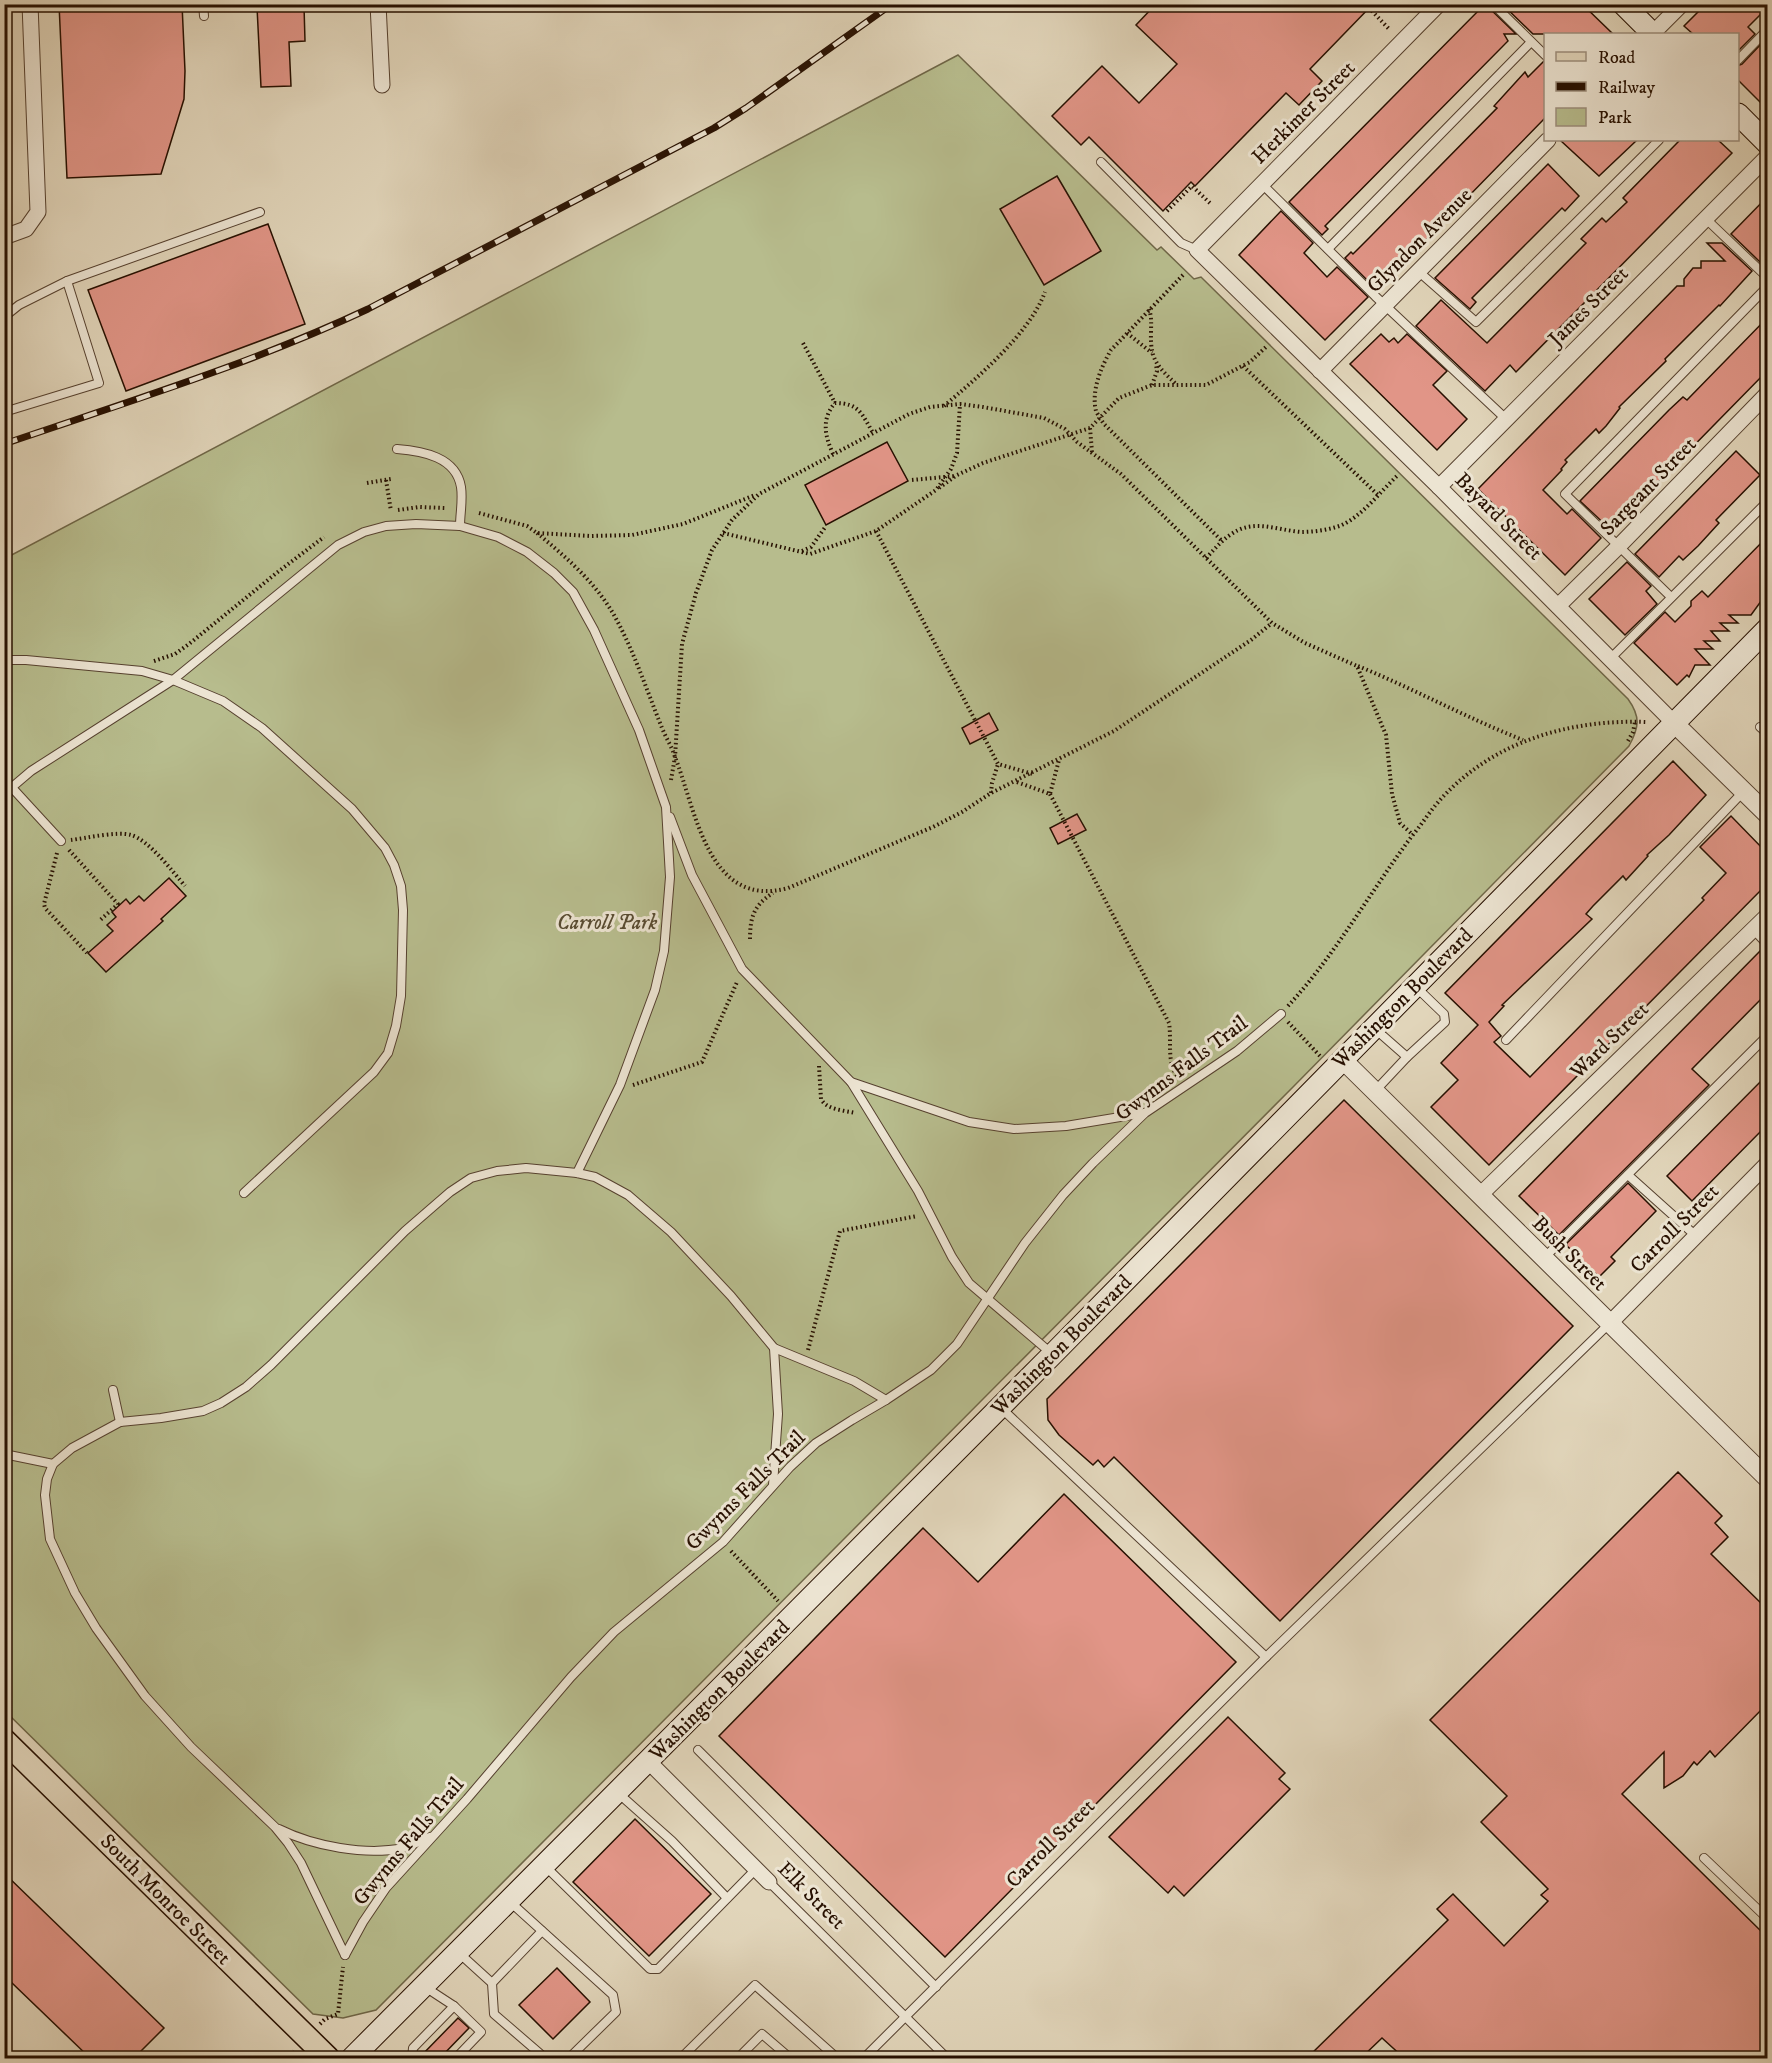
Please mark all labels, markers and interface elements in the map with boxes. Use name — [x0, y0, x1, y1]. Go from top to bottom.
legend — [1544, 33, 1739, 141]
text: Road — [1598, 47, 1635, 69]
street label: Herkimer Street — [1246, 55, 1361, 170]
text: Railway — [1598, 77, 1656, 99]
text: Park — [1598, 107, 1632, 129]
street label: Glyndon Avenue — [1362, 182, 1478, 299]
street label: James Street — [1542, 261, 1634, 354]
street label: Sargeant Street — [1595, 432, 1702, 542]
street label: Bayard Street — [1449, 467, 1548, 566]
park label: Carroll Park — [557, 910, 658, 936]
street label: Washington Boulevard — [1326, 922, 1479, 1075]
street label: Ward Street — [1564, 997, 1655, 1085]
street label: Gwynns Falls Trail — [1110, 1010, 1253, 1127]
street label: Carroll Street — [1625, 1179, 1725, 1279]
street label: Bush Street — [1526, 1211, 1612, 1297]
street label: Washington Boulevard — [985, 1269, 1138, 1422]
street label: Gwynns Falls Trail — [680, 1425, 812, 1556]
street label: Washington Boulevard — [643, 1614, 796, 1767]
street label: Gwynns Falls Trail — [348, 1772, 470, 1911]
street label: Carroll Street — [1001, 1794, 1101, 1894]
street label: South Monroe Street — [94, 1829, 236, 1971]
street label: Elk Street — [772, 1856, 851, 1935]

